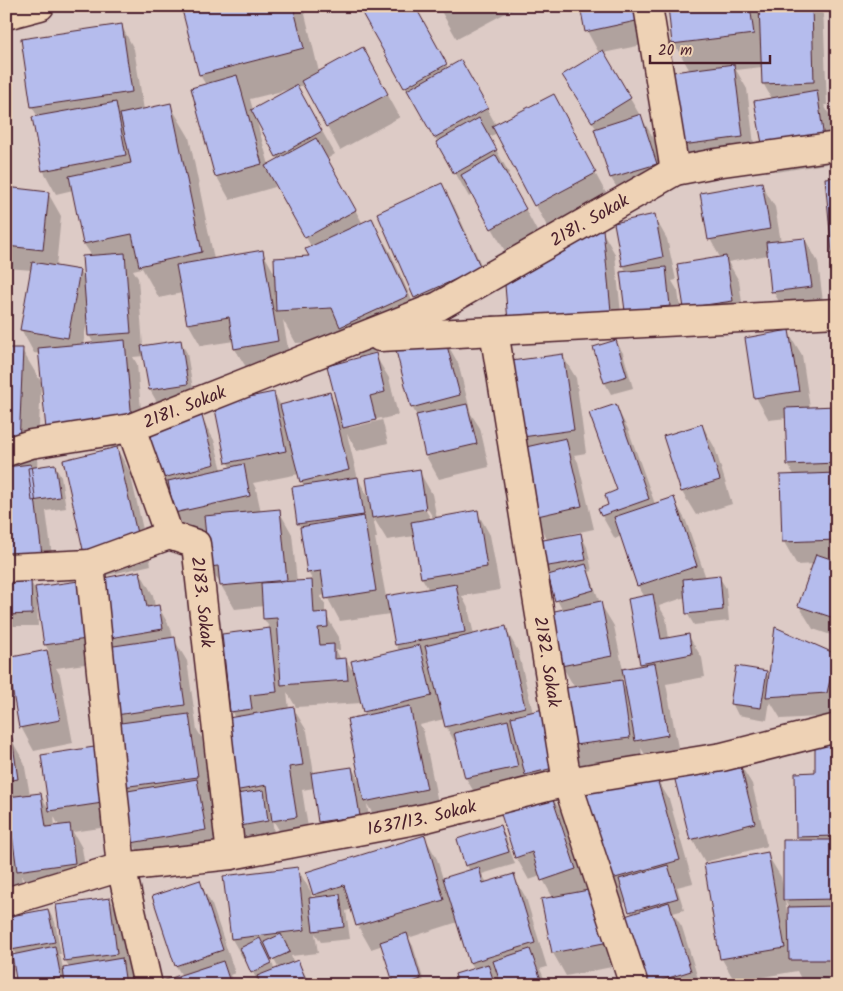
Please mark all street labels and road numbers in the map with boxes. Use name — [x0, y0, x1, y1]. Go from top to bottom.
street label: 2181. Sokak — [545, 187, 636, 256]
street label: 2181. Sokak — [139, 378, 231, 438]
street label: 2183. Sokak — [181, 555, 221, 650]
street label: 2182. Sokak — [524, 614, 568, 710]
street label: 1637/13. Sokak — [365, 793, 480, 845]

